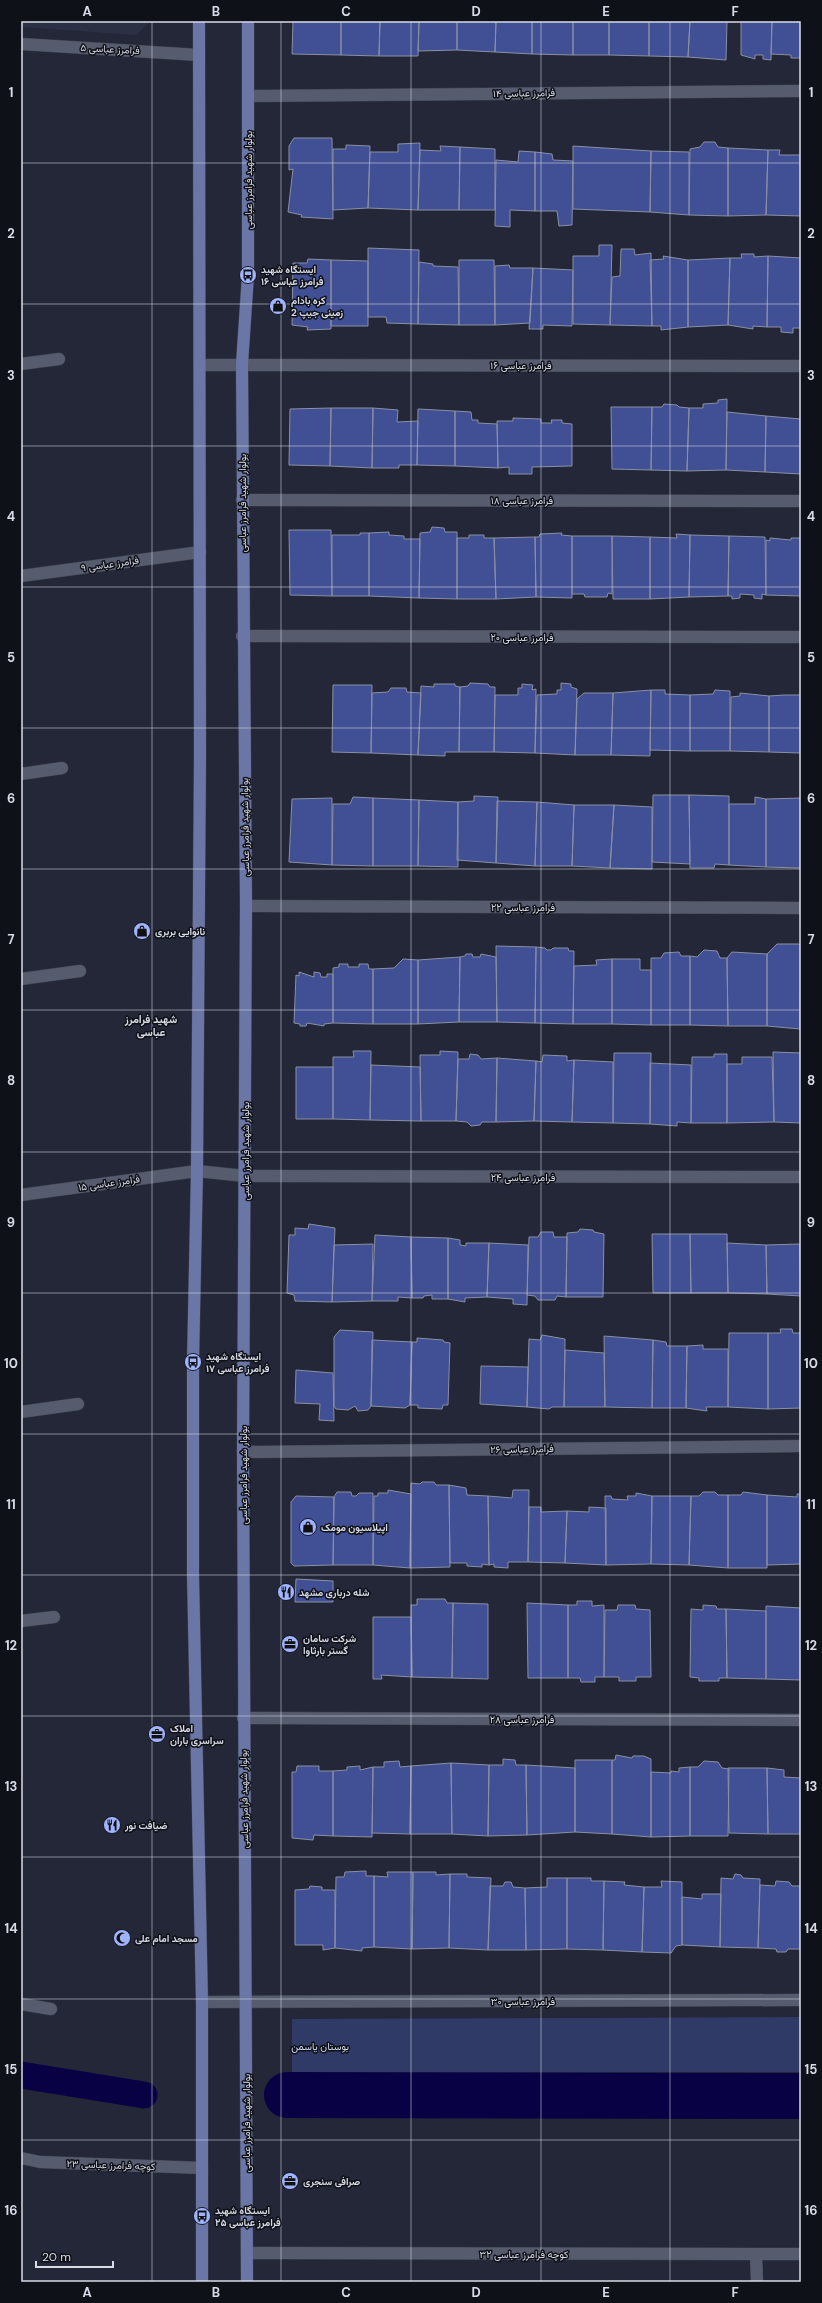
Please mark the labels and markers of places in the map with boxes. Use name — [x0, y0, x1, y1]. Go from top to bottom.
place label: ایستگاه شهید فرامرز عباسی ۱۶ — [261, 263, 324, 288]
bus stop icon: ایستگاه شهید فرامرز عباسی ۱۶ — [238, 265, 258, 285]
place label: کره بادام زمینی جیپ 2 — [291, 294, 344, 320]
shop icon: کره بادام زمینی جیپ 2 — [268, 296, 288, 316]
shop icon: نانوایی بربری — [132, 921, 152, 941]
place label: نانوایی بربری — [155, 925, 205, 938]
place label: ایستگاه شهید فرامرز عباسی ۱۷ — [206, 1350, 270, 1375]
bus stop icon: ایستگاه شهید فرامرز عباسی ۱۷ — [183, 1352, 203, 1372]
shop icon: اپیلاسیون مومک — [298, 1517, 318, 1537]
place label: اپیلاسیون مومک — [321, 1521, 388, 1535]
restaurant icon: شله درباری مشهد — [276, 1582, 296, 1602]
place label: شله درباری مشهد — [299, 1586, 369, 1599]
place label: شرکت سامان گستر بارثاوا — [303, 1632, 356, 1657]
office icon: شرکت سامان گستر بارثاوا — [280, 1634, 300, 1654]
place label: املاک سراسری باران — [170, 1722, 224, 1747]
office icon: املاک سراسری باران — [147, 1724, 167, 1744]
restaurant icon: ضیافت نور — [102, 1815, 122, 1835]
place label: ضیافت نور — [124, 1819, 168, 1832]
mosque icon: مسجد امام علی — [112, 1928, 132, 1948]
place label: مسجد امام علی — [135, 1932, 198, 1945]
office icon: صرافی سنجری — [280, 2171, 300, 2191]
place label: صرافی سنجری — [303, 2175, 361, 2188]
place label: ایستگاه شهید فرامرز عباسی ۲۵ — [215, 2204, 281, 2229]
bus stop icon: ایستگاه شهید فرامرز عباسی ۲۵ — [192, 2206, 212, 2226]

